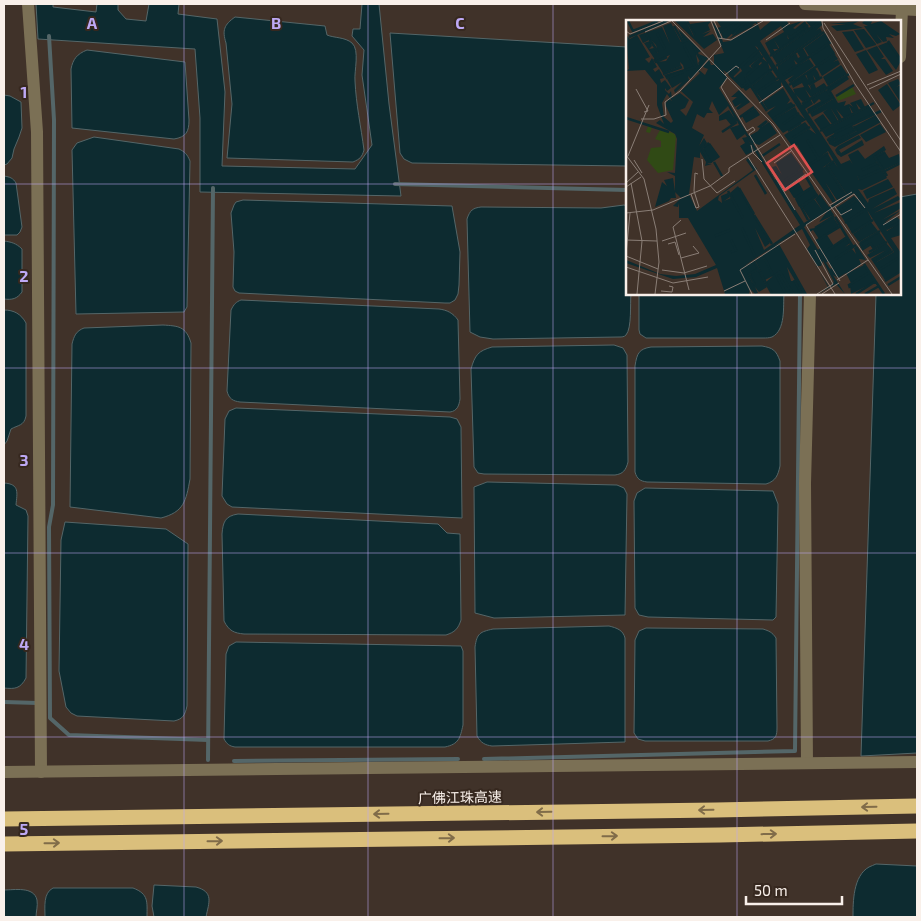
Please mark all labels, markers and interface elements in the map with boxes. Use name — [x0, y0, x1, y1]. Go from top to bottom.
text: A — [87, 13, 98, 32]
text: B — [271, 13, 281, 32]
text: C — [455, 13, 465, 32]
inset map — [626, 20, 901, 295]
text: 1 — [21, 82, 27, 101]
text: 2 — [19, 266, 29, 285]
text: 3 — [19, 450, 29, 469]
text: 4 — [19, 634, 29, 653]
street label: 广佛江珠高速 — [418, 788, 502, 806]
one-way arrow — [861, 802, 877, 812]
one-way arrow — [698, 805, 714, 815]
one-way arrow — [536, 807, 552, 817]
one-way arrow — [373, 809, 390, 819]
text: 5 — [20, 819, 29, 838]
one-way arrow — [760, 829, 777, 839]
one-way arrow — [602, 832, 618, 841]
one-way arrow — [439, 834, 455, 843]
one-way arrow — [207, 837, 223, 846]
one-way arrow — [44, 839, 60, 848]
scale bar — [746, 874, 842, 906]
text: 50 m — [754, 881, 788, 899]

